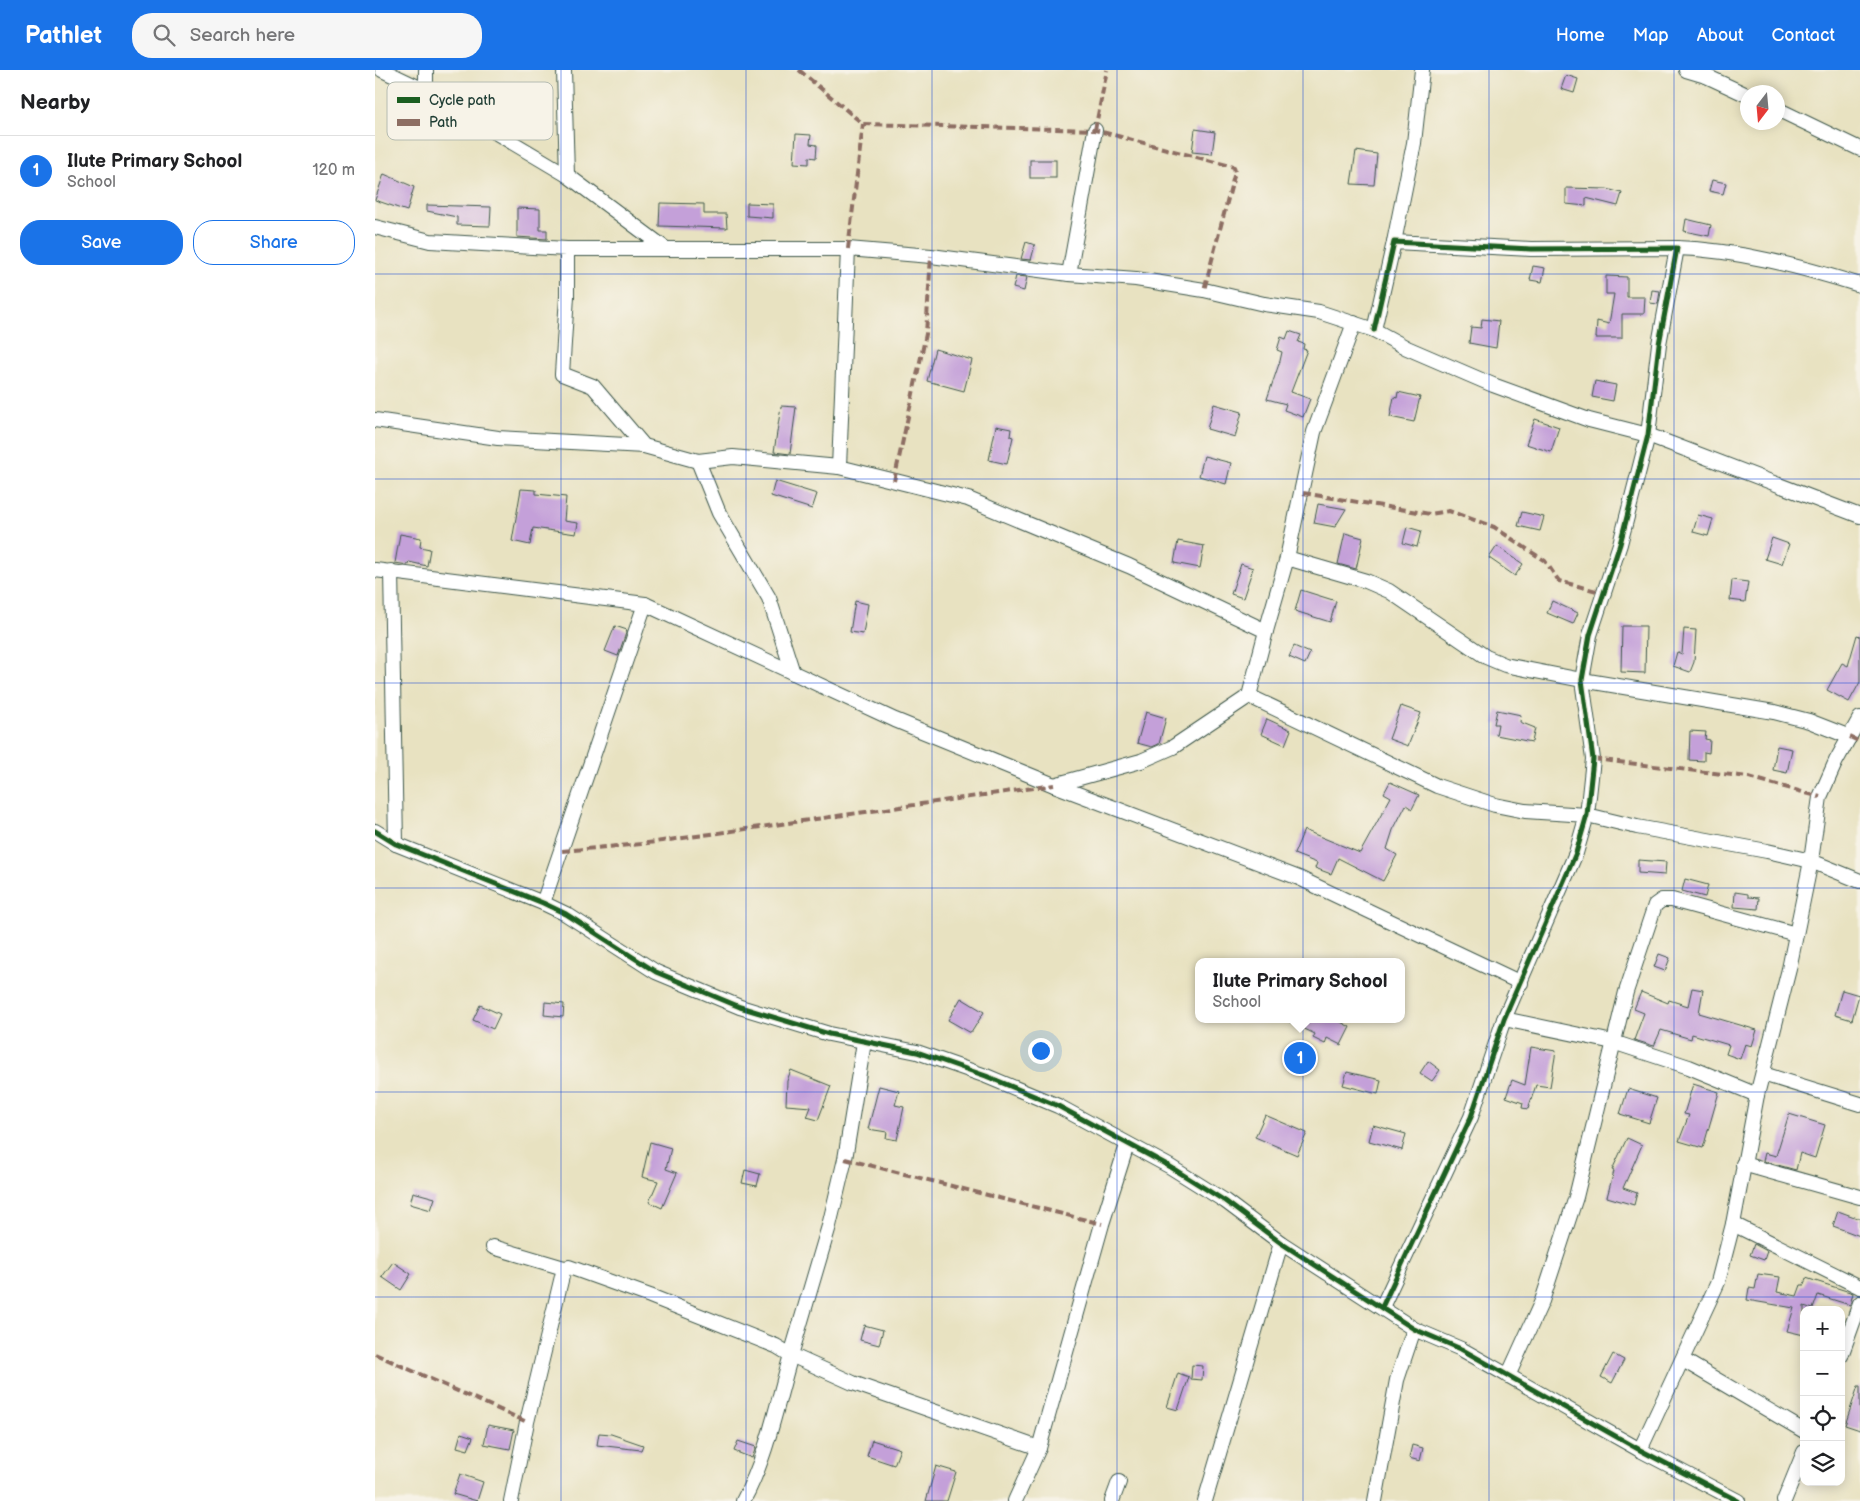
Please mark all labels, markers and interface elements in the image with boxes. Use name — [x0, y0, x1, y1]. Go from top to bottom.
search box — [132, 13, 482, 58]
text: Pathlet — [25, 21, 102, 50]
icon: search — [150, 21, 178, 49]
text: Search here — [190, 24, 295, 47]
text: Home — [1556, 25, 1605, 46]
text: Map — [1633, 25, 1669, 46]
text: About — [1697, 25, 1744, 46]
text: Contact — [1772, 25, 1835, 46]
legend — [387, 82, 553, 140]
north arrow — [1740, 85, 1785, 130]
text: Nearby — [20, 90, 90, 115]
text: Cycle path — [429, 92, 496, 109]
text: Path — [429, 114, 457, 131]
text: Ilute Primary School — [67, 150, 242, 173]
text: 1 — [33, 161, 39, 180]
text: 120 m — [312, 161, 355, 180]
text: School — [67, 173, 116, 192]
button: Save — [20, 220, 183, 265]
button: Share — [193, 220, 355, 265]
popup — [1195, 958, 1405, 1023]
text: Ilute Primary School — [1212, 970, 1388, 993]
text: School — [1212, 993, 1261, 1012]
your location — [1028, 1038, 1054, 1064]
pin: 1 — [1284, 1039, 1316, 1077]
map controls — [1800, 1306, 1845, 1486]
button: + — [1800, 1306, 1845, 1351]
button: − — [1800, 1351, 1845, 1396]
button: locate — [1800, 1396, 1845, 1441]
button: layers — [1800, 1441, 1845, 1486]

